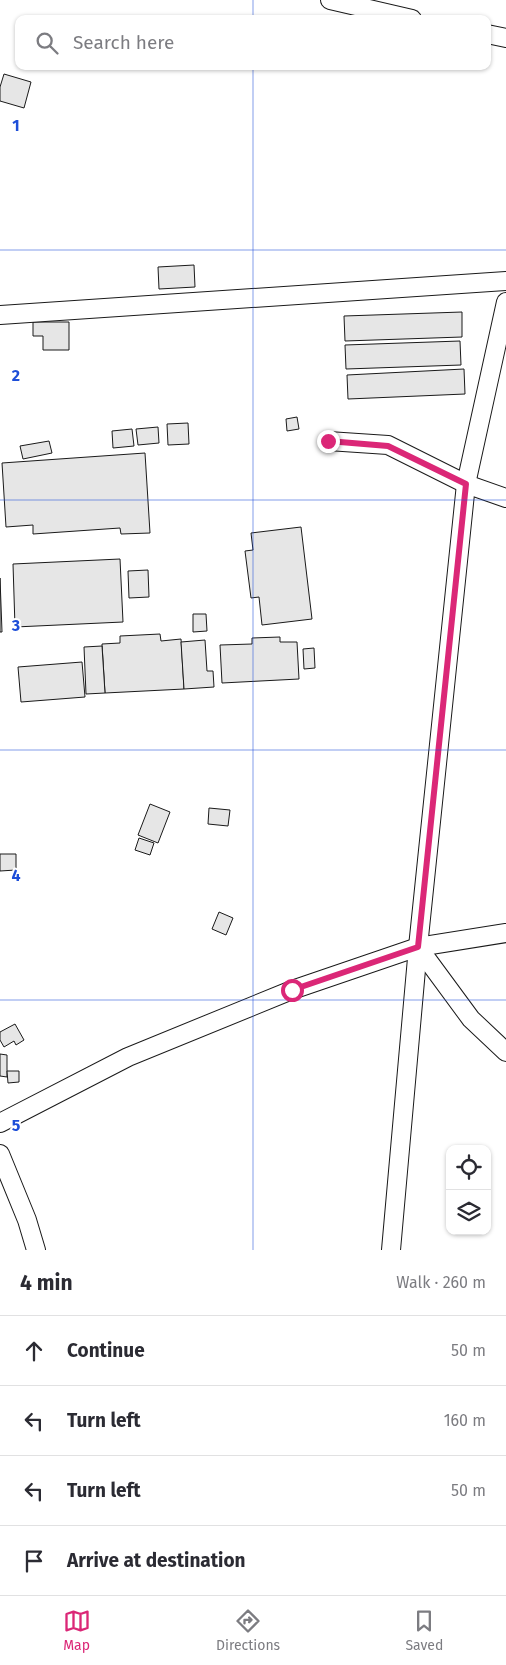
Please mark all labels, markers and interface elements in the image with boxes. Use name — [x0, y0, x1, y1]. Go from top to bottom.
search box — [15, 15, 491, 70]
icon: search — [33, 29, 61, 57]
text: Search here — [73, 31, 174, 54]
text: 1 — [12, 116, 20, 135]
text: 2 — [12, 366, 20, 385]
route end — [317, 430, 340, 453]
text: 3 — [11, 616, 20, 635]
text: 4 — [11, 866, 21, 885]
route start — [281, 979, 304, 1002]
text: 5 — [12, 1116, 21, 1135]
map controls — [446, 1145, 491, 1235]
button: locate — [446, 1145, 491, 1190]
button: layers — [446, 1190, 491, 1235]
text: 4 min — [20, 1270, 73, 1296]
text: Walk · 260 m — [396, 1273, 486, 1292]
icon: ahead — [20, 1337, 48, 1365]
text: Continue — [67, 1339, 145, 1362]
text: 50 m — [451, 1341, 486, 1360]
icon: left — [20, 1407, 48, 1435]
text: Turn left — [67, 1409, 141, 1432]
text: 160 m — [444, 1411, 486, 1430]
icon: left — [20, 1477, 48, 1505]
text: Turn left — [67, 1479, 141, 1502]
text: 50 m — [451, 1481, 486, 1500]
icon: arrive — [20, 1547, 48, 1575]
text: Arrive at destination — [67, 1549, 246, 1572]
tab: Map — [63, 1607, 91, 1654]
tab: Directions — [216, 1607, 280, 1654]
tab: Saved — [405, 1607, 443, 1654]

